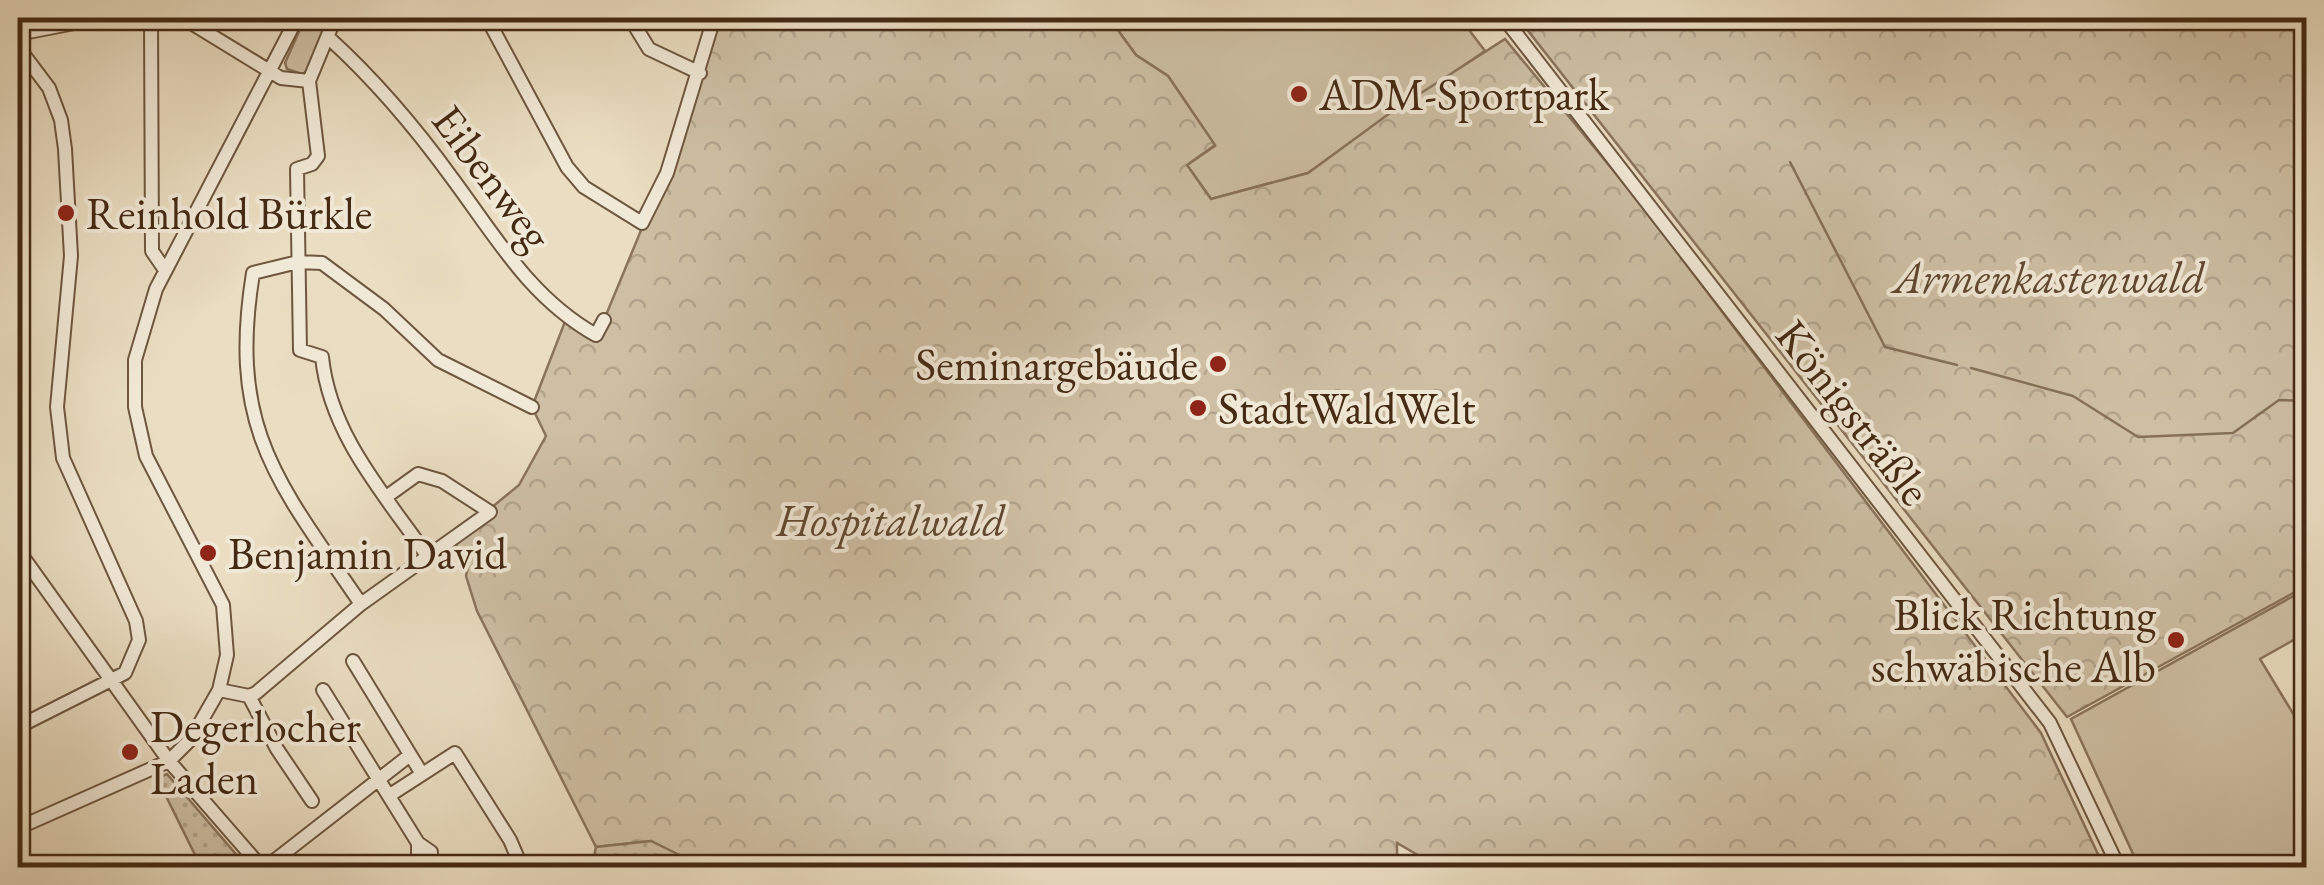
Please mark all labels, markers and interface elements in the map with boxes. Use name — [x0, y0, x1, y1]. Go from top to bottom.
place label: ADM-Sportpark — [1318, 65, 1610, 123]
marker: ADM-Sportpark — [1288, 83, 1310, 105]
street label: Eibenweg — [420, 93, 567, 261]
place label: Reinhold Bürkle — [86, 184, 372, 242]
marker: Reinhold Bürkle — [55, 202, 77, 224]
park label: Armenkastenwald — [1890, 248, 2206, 306]
street label: Königsträßle — [1763, 307, 1945, 517]
place label: Seminargebäude — [915, 335, 1198, 393]
marker: Seminargebäude — [1207, 353, 1229, 375]
place label: StadtWaldWelt — [1218, 379, 1475, 437]
marker: StadtWaldWelt — [1187, 397, 1209, 419]
park label: Hospitalwald — [776, 491, 1006, 549]
place label: Benjamin David — [228, 524, 507, 582]
marker: Benjamin David — [197, 542, 219, 564]
place label: Blick Richtung schwäbische Alb — [1871, 585, 2156, 695]
marker: Blick Richtung schwäbische Alb — [2165, 629, 2187, 651]
place label: Degerlocher Laden — [150, 697, 361, 807]
marker: Degerlocher Laden — [119, 741, 141, 763]

